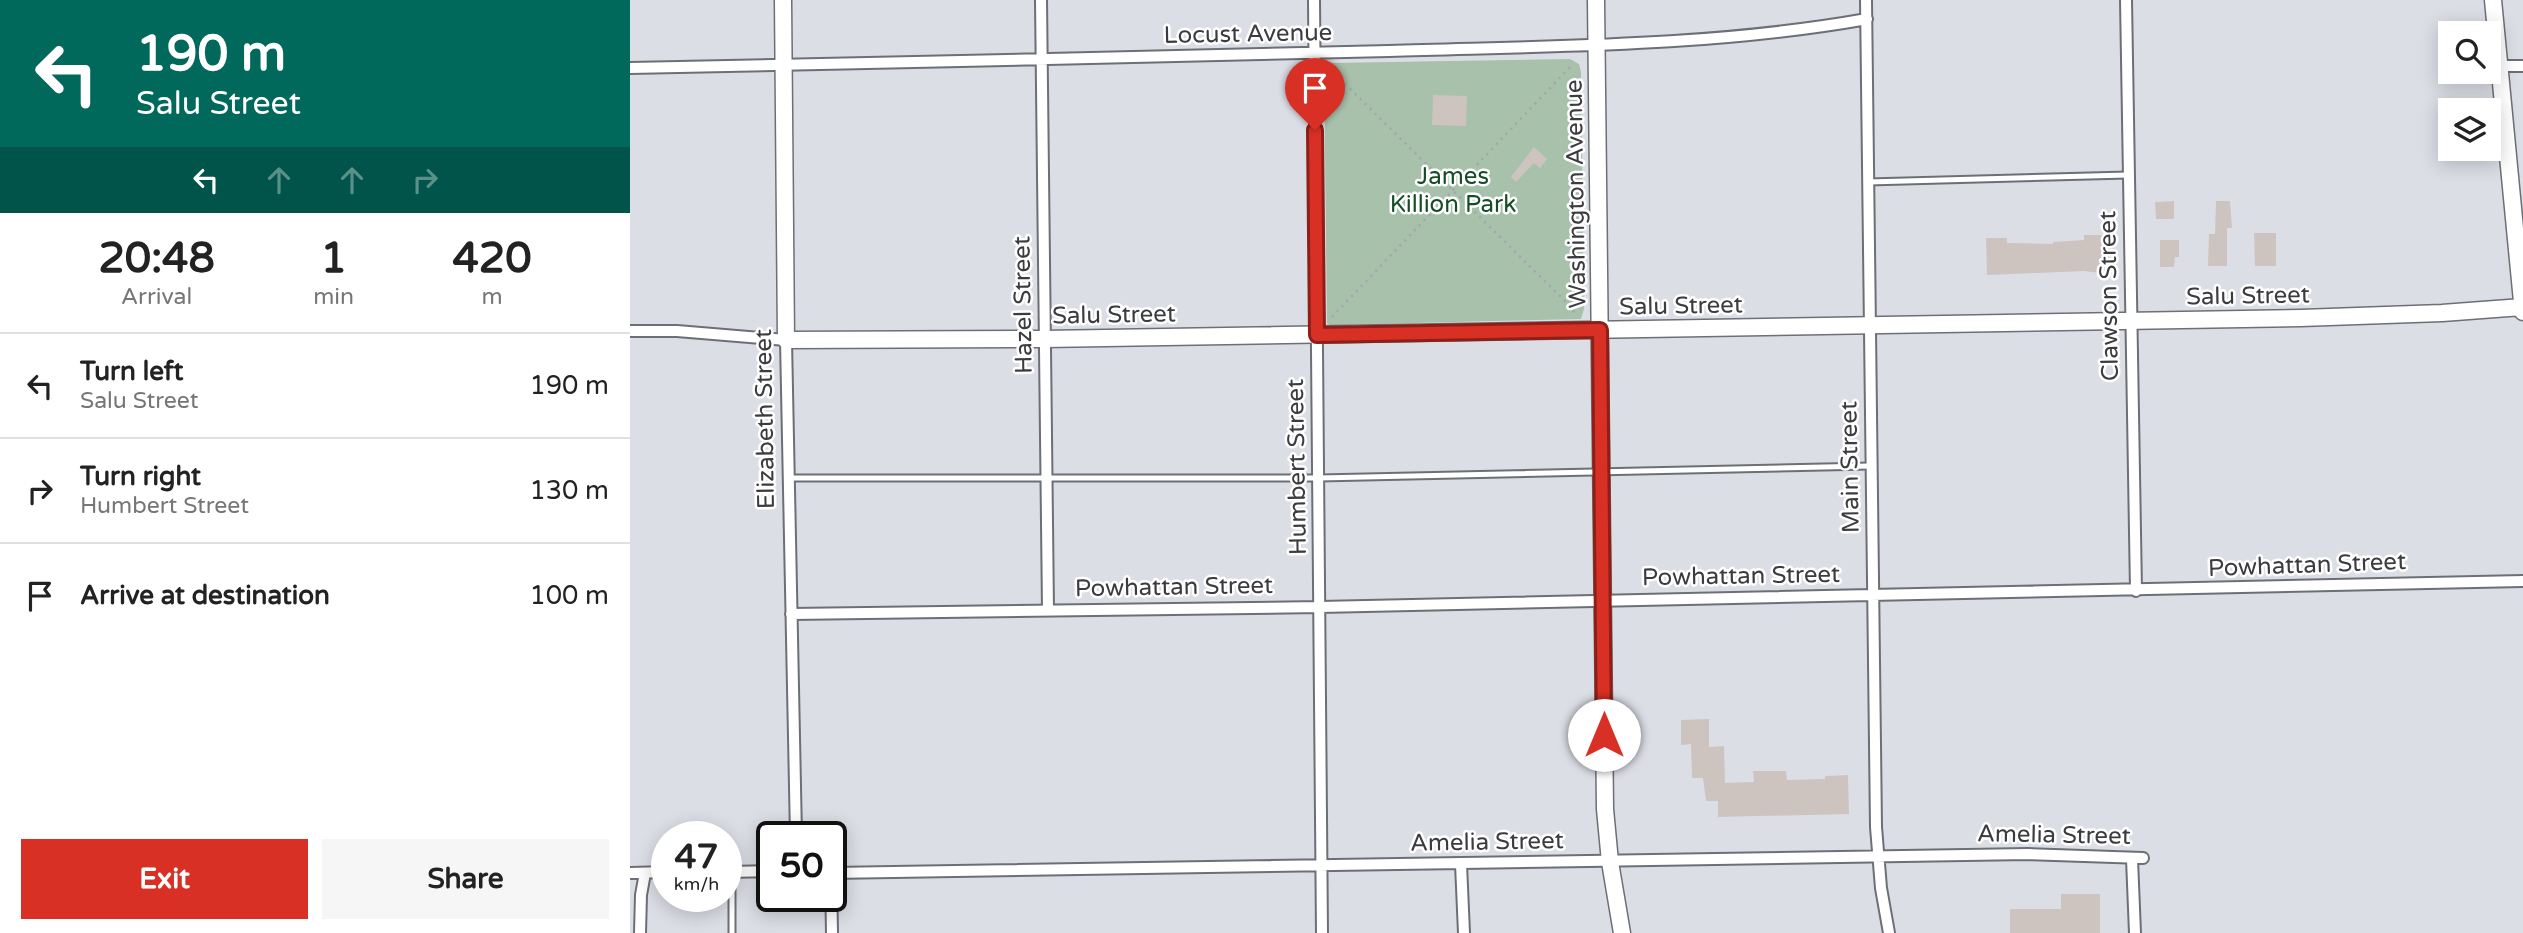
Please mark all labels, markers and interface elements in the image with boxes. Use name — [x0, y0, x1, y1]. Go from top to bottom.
street label: Locust Avenue — [1163, 18, 1333, 50]
map controls — [2438, 21, 2501, 161]
button: search — [2438, 21, 2501, 84]
text: 190 m — [136, 25, 286, 84]
icon: left — [21, 28, 112, 119]
pin — [1285, 58, 1345, 130]
icon: arrive — [1296, 69, 1334, 107]
street label: Washington Avenue — [1560, 79, 1592, 309]
text: Salu Street — [136, 85, 301, 123]
button: layers — [2438, 98, 2501, 161]
icon: left — [187, 161, 225, 199]
icon: ahead — [260, 161, 298, 199]
icon: ahead — [333, 161, 371, 199]
icon: right — [406, 161, 444, 199]
park label: James Killion Park — [1390, 162, 1516, 219]
street label: Clawson Street — [2093, 211, 2125, 381]
text: 20:48 — [98, 233, 215, 284]
text: 1 — [320, 233, 347, 284]
text: 420 — [452, 233, 532, 284]
street label: Hazel Street — [1007, 236, 1039, 374]
street label: Salu Street — [2186, 280, 2310, 312]
text: Arrival — [121, 283, 192, 311]
text: min — [313, 283, 354, 311]
text: m — [481, 283, 503, 311]
street label: Salu Street — [1619, 290, 1743, 322]
street label: Salu Street — [1052, 299, 1176, 331]
street label: Elizabeth Street — [749, 329, 781, 509]
text: Turn left — [80, 356, 183, 387]
icon: left — [21, 367, 59, 405]
text: 190 m — [529, 370, 609, 401]
street label: Humbert Street — [1281, 379, 1313, 555]
text: Salu Street — [80, 387, 199, 415]
street label: Main Street — [1834, 401, 1866, 533]
text: Turn right — [80, 461, 201, 492]
icon: right — [21, 472, 59, 510]
text: 130 m — [529, 475, 609, 506]
text: Humbert Street — [80, 492, 249, 520]
street label: Powhattan Street — [2207, 547, 2407, 583]
street label: Powhattan Street — [1642, 560, 1840, 592]
street label: Powhattan Street — [1075, 571, 1273, 603]
icon: arrive — [21, 577, 59, 615]
text: Arrive at destination — [80, 580, 330, 611]
text: 100 m — [529, 580, 609, 611]
position arrow — [1567, 698, 1641, 772]
street label: Amelia Street — [1977, 819, 2131, 851]
speed limit sign: 50 — [756, 821, 847, 912]
street label: Amelia Street — [1410, 826, 1564, 858]
text: 47 — [675, 836, 718, 878]
button: Exit — [21, 839, 308, 919]
button: Share — [322, 839, 609, 919]
text: km/h — [674, 873, 719, 895]

